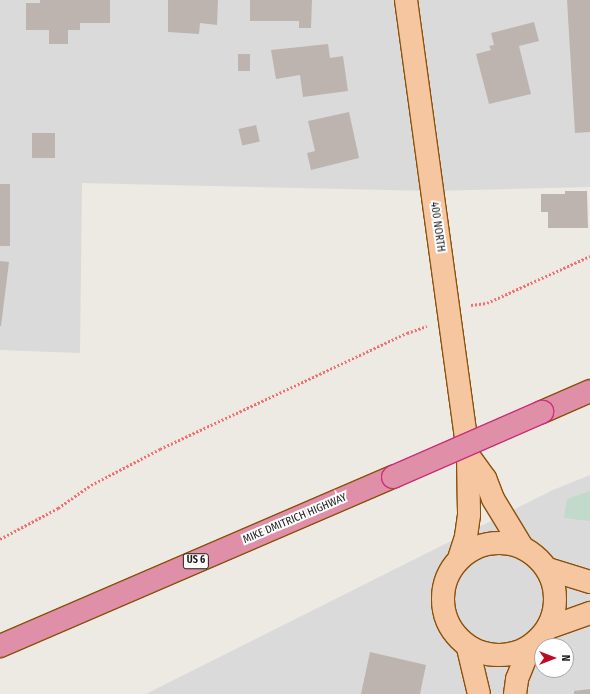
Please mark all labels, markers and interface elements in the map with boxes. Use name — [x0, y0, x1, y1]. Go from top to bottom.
street label: 400 NORTH — [427, 201, 447, 253]
street label: MIKE DMITRICH HIGHWAY — [241, 491, 349, 547]
road number: US 6 — [182, 553, 210, 569]
north arrow — [534, 638, 574, 678]
text: N — [559, 655, 572, 661]

